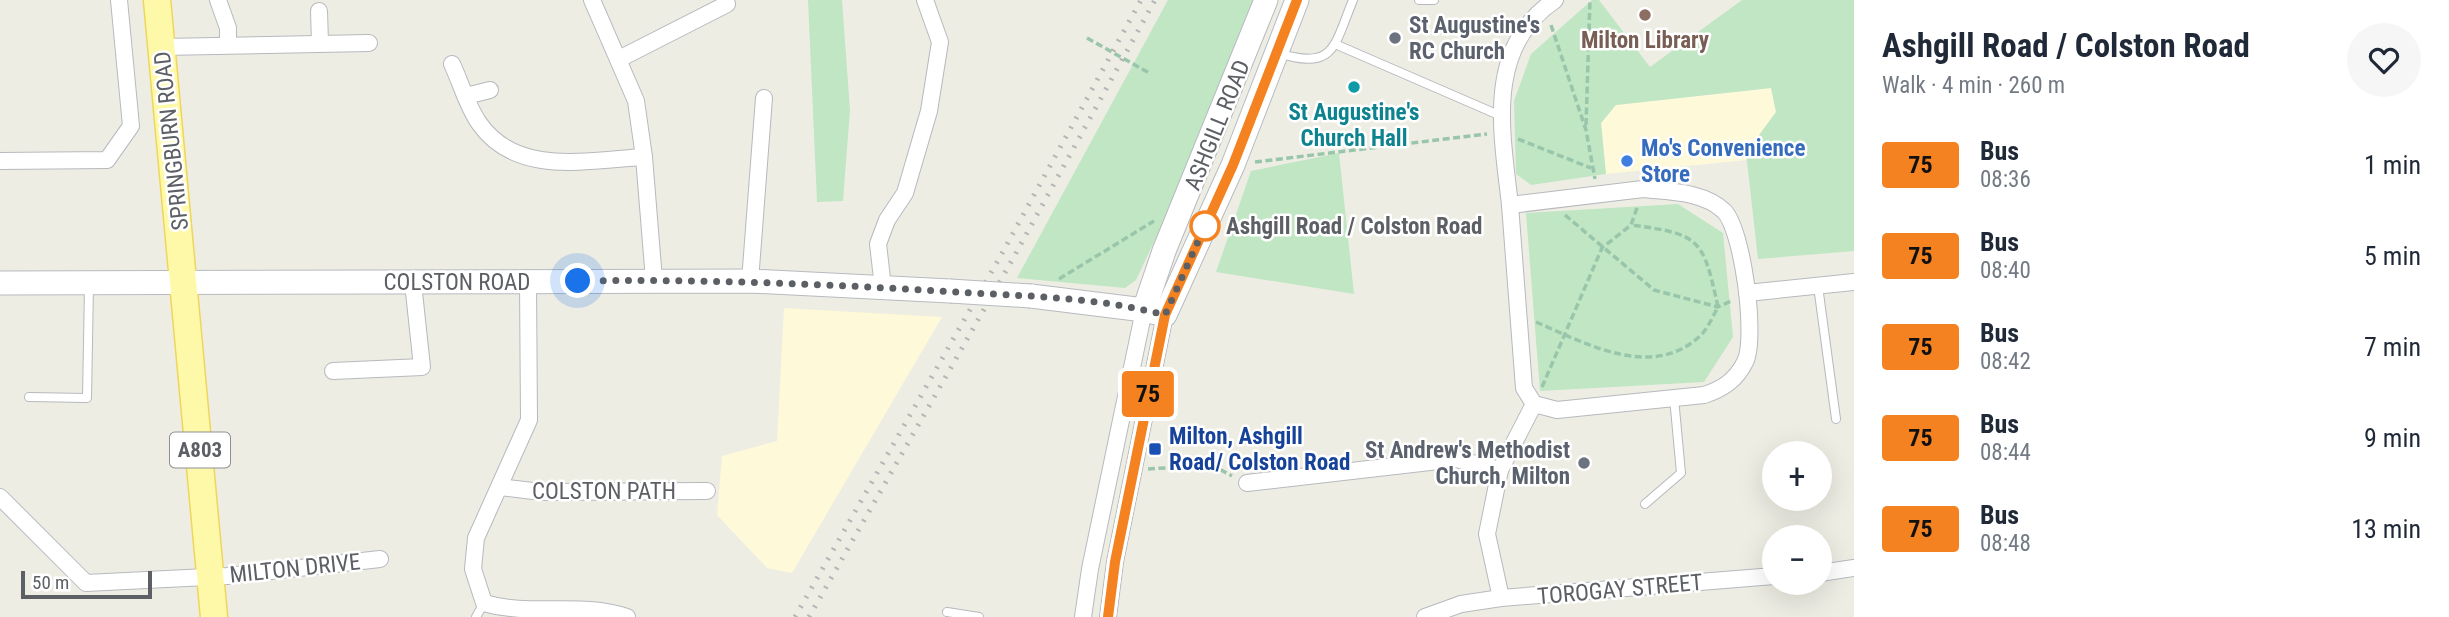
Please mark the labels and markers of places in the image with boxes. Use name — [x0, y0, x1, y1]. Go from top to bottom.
marker: Milton Library — [1637, 7, 1653, 23]
place label: St Augustine's RC Church — [1409, 12, 1540, 65]
place label: Milton Library — [1581, 27, 1710, 54]
marker: St Augustine's RC Church — [1387, 30, 1403, 46]
marker: St Augustine's Church Hall — [1346, 79, 1362, 95]
place label: St Augustine's Church Hall — [1288, 99, 1420, 152]
place label: Mo's Convenience Store — [1641, 135, 1805, 188]
marker: Mo's Convenience Store — [1619, 153, 1635, 169]
marker: Ashgill Road / Colston Road — [1190, 211, 1220, 241]
place label: Ashgill Road / Colston Road — [1226, 213, 1482, 240]
place label: Milton, Ashgill Road/ Colston Road — [1169, 423, 1350, 476]
place label: St Andrew's Methodist Church, Milton — [1365, 437, 1570, 490]
marker: Milton, Ashgill Road/ Colston Road — [1147, 441, 1163, 457]
marker: St Andrew's Methodist Church, Milton — [1576, 455, 1592, 471]

